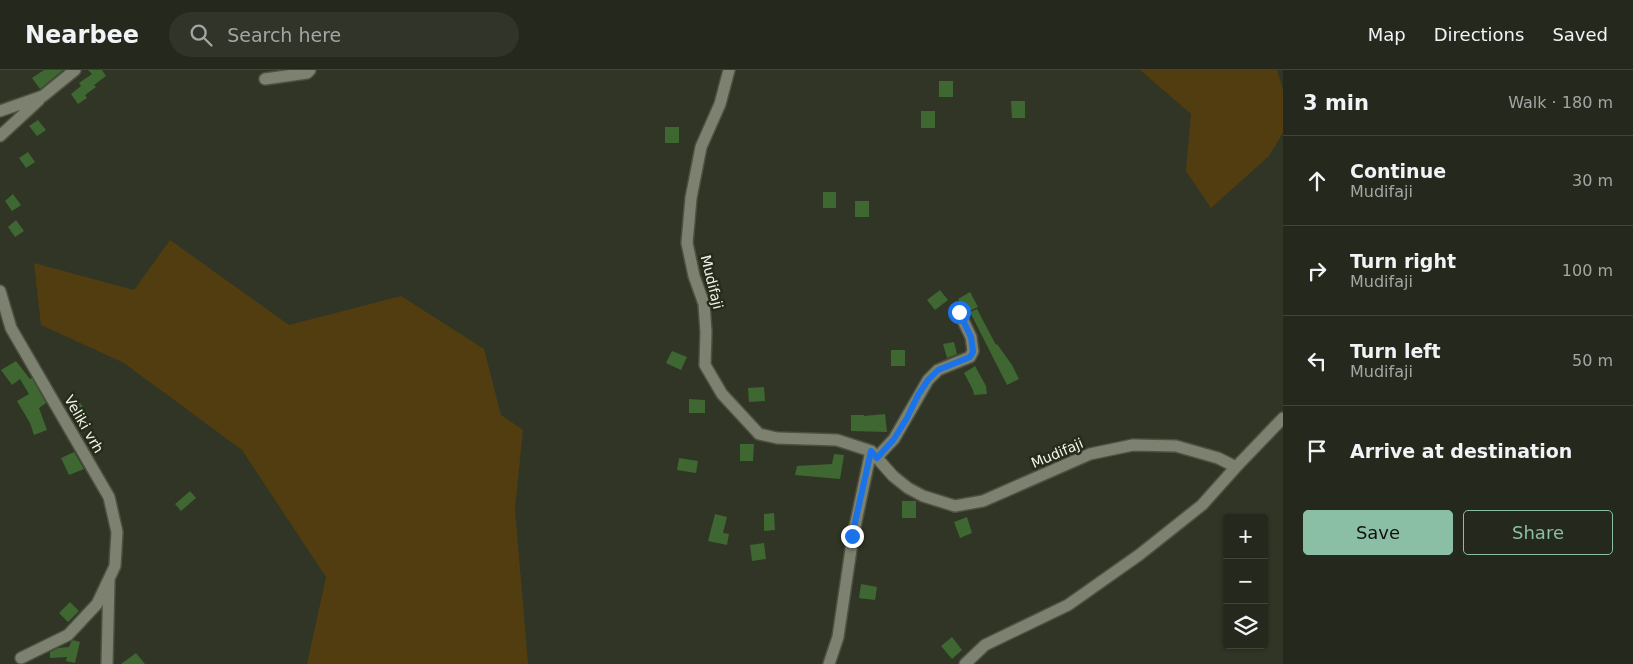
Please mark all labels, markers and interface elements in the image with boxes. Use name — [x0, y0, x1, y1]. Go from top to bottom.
search box — [169, 12, 519, 57]
text: Nearbee — [25, 21, 139, 49]
icon: search — [187, 21, 215, 49]
text: Search here — [227, 24, 341, 46]
text: Map — [1368, 24, 1406, 45]
text: Directions — [1434, 24, 1524, 45]
text: Saved — [1552, 24, 1608, 45]
text: 3 min — [1303, 91, 1369, 115]
text: Walk · 180 m — [1508, 93, 1613, 112]
text: Continue — [1350, 160, 1446, 182]
icon: ahead — [1303, 167, 1331, 195]
text: 30 m — [1572, 171, 1613, 190]
text: Mudifaji — [1350, 182, 1413, 201]
text: Turn right — [1350, 250, 1456, 272]
street label: Mudifaji — [698, 253, 726, 311]
icon: right — [1303, 257, 1331, 285]
text: 100 m — [1562, 261, 1613, 280]
text: Mudifaji — [1350, 272, 1413, 291]
route start — [948, 301, 971, 324]
text: Turn left — [1350, 340, 1441, 362]
icon: left — [1303, 347, 1331, 375]
text: 50 m — [1572, 351, 1613, 370]
text: Mudifaji — [1350, 362, 1413, 381]
street label: Veliki vrh — [61, 392, 107, 456]
street label: Mudifaji — [1029, 435, 1085, 471]
icon: arrive — [1303, 437, 1331, 465]
text: Arrive at destination — [1350, 440, 1572, 462]
button: Save — [1303, 510, 1453, 555]
button: Share — [1463, 510, 1613, 555]
map controls — [1223, 514, 1268, 649]
button: + — [1223, 514, 1268, 559]
route end — [841, 525, 864, 548]
button: − — [1223, 559, 1268, 604]
button: layers — [1223, 604, 1268, 649]

